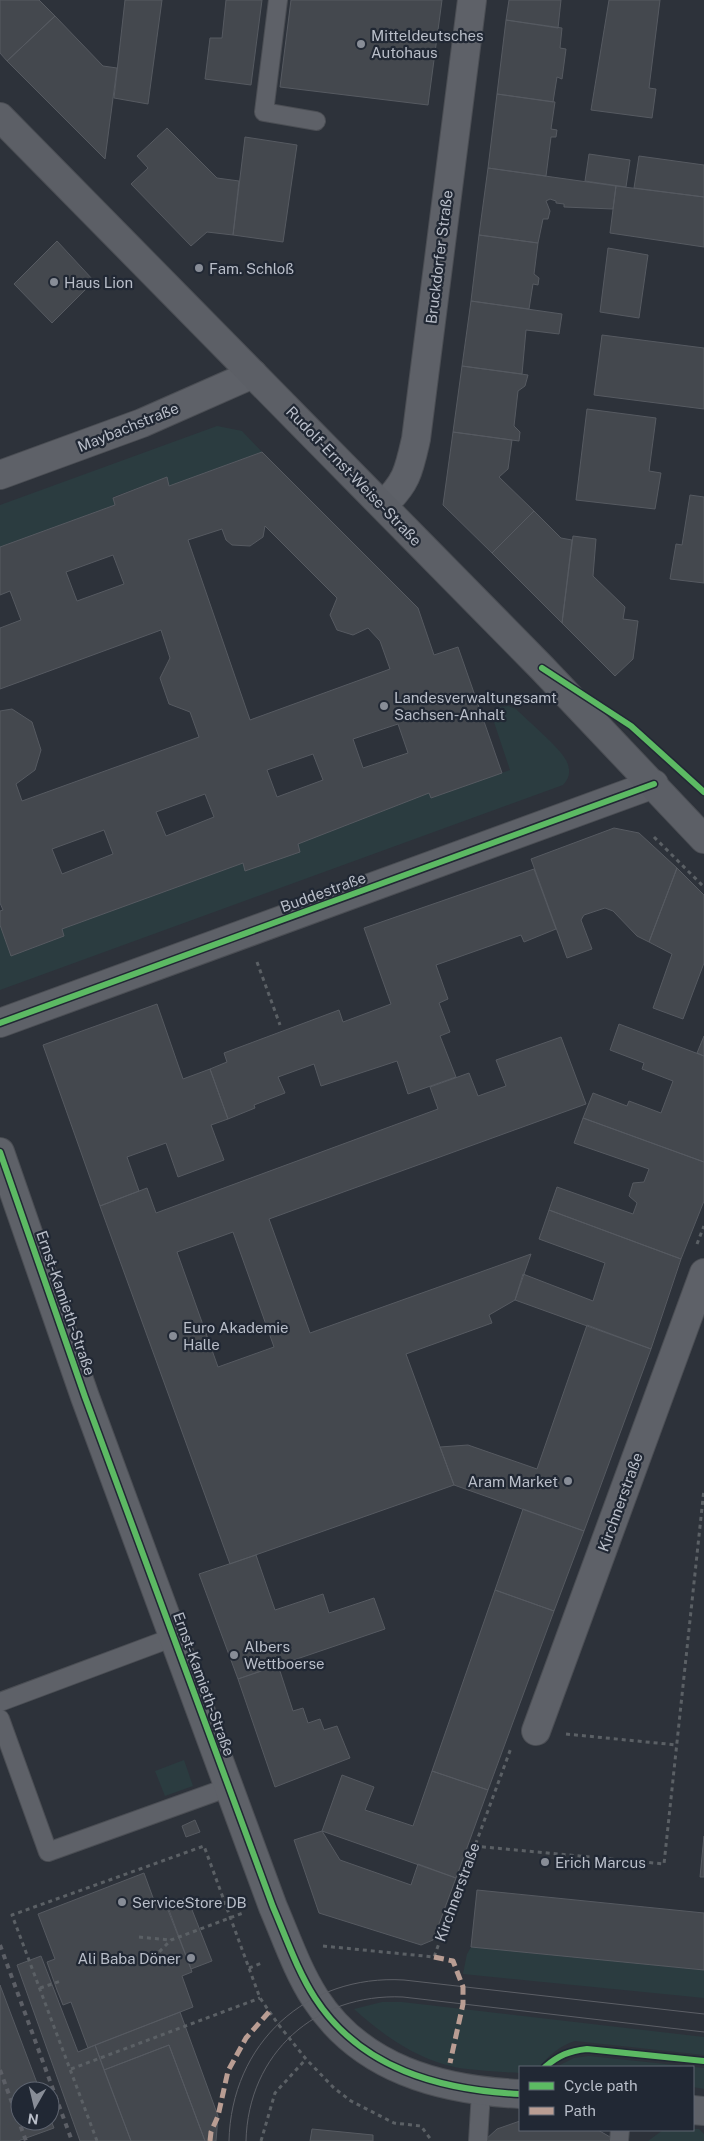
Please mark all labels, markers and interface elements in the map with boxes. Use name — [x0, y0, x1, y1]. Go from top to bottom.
place label: Mitteldeutsches Autohaus — [371, 27, 484, 61]
marker: Mitteldeutsches Autohaus — [355, 38, 367, 50]
street label: Bruckdorfer Straße — [422, 189, 456, 325]
place label: Fam. Schloß — [209, 260, 294, 277]
marker: Fam. Schloß — [193, 262, 205, 274]
place label: Haus Lion — [64, 274, 133, 291]
marker: Haus Lion — [48, 276, 60, 288]
street label: Maybachstraße — [75, 399, 181, 455]
street label: Rudolf-Ernst-Weise-Straße — [283, 403, 425, 549]
place label: Landesverwaltungsamt Sachsen-Anhalt — [394, 689, 557, 723]
marker: Landesverwaltungsamt Sachsen-Anhalt — [378, 700, 390, 712]
street label: Buddestraße — [278, 869, 368, 915]
street label: Ernst-Kamieth-Straße — [33, 1228, 99, 1378]
place label: Euro Akademie Halle — [183, 1319, 289, 1353]
marker: Euro Akademie Halle — [167, 1330, 179, 1342]
street label: Kirchnerstraße — [594, 1450, 646, 1554]
place label: Aram Market — [467, 1473, 558, 1490]
marker: Aram Market — [562, 1475, 574, 1487]
street label: Ernst-Kamieth-Straße — [170, 1610, 238, 1758]
place label: Albers Wettboerse — [244, 1638, 325, 1672]
marker: Albers Wettboerse — [228, 1649, 240, 1661]
street label: Kirchnerstraße — [431, 1840, 483, 1944]
place label: Erich Marcus — [555, 1854, 646, 1871]
marker: Erich Marcus — [539, 1856, 551, 1868]
place label: ServiceStore DB — [132, 1894, 247, 1911]
marker: ServiceStore DB — [116, 1896, 128, 1908]
place label: Ali Baba Döner — [77, 1950, 181, 1967]
marker: Ali Baba Döner — [185, 1952, 197, 1964]
legend — [519, 2066, 694, 2131]
text: Cycle path — [564, 2077, 638, 2094]
north arrow — [10, 2081, 60, 2131]
text: Path — [564, 2102, 596, 2119]
text: N — [27, 2110, 40, 2128]

